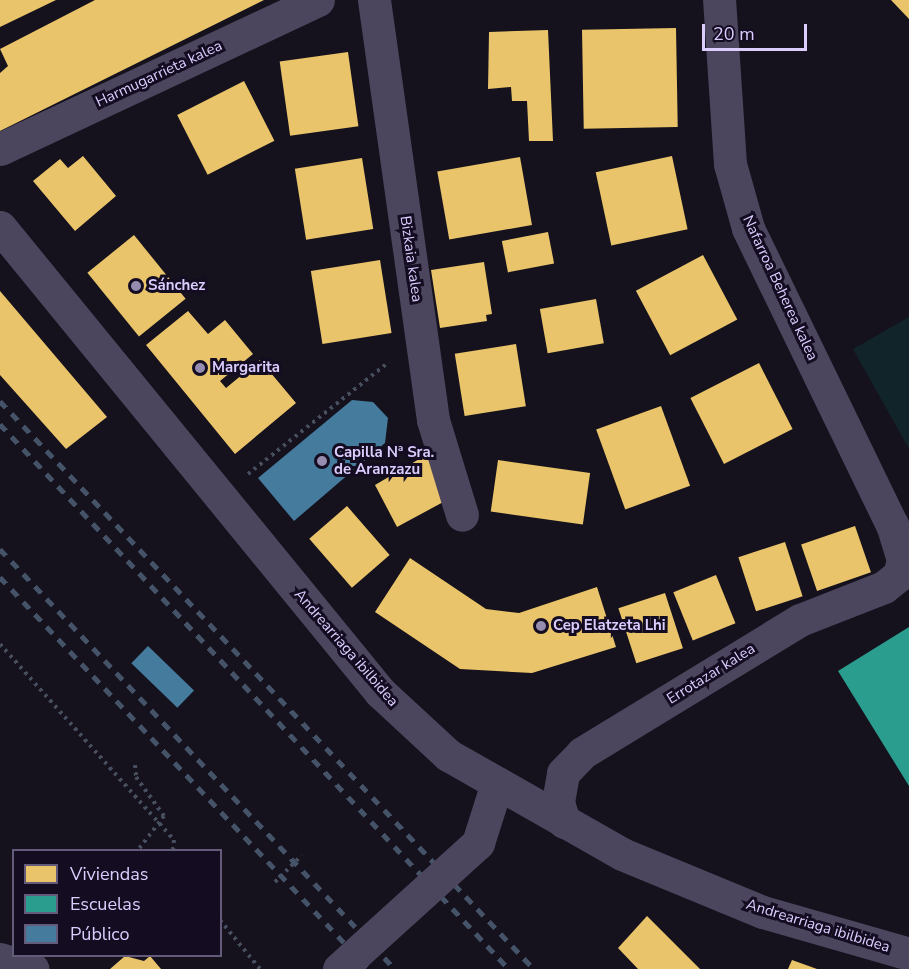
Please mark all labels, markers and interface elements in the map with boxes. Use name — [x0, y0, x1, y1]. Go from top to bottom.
scale bar — [705, 12, 810, 50]
text: 20 m — [713, 22, 755, 46]
street label: Harmugarrieta kalea — [93, 37, 225, 111]
street label: Nafarroa Beherea kalea — [738, 213, 822, 363]
street label: Bizkaia kalea — [396, 215, 426, 303]
place label: Sánchez — [148, 277, 205, 295]
marker: Sánchez — [129, 279, 143, 293]
place label: Margarita — [212, 359, 280, 377]
marker: Margarita — [193, 361, 207, 375]
place label: Capilla Nª Sra. de Aranzazu — [334, 443, 434, 478]
marker: Capilla Nª Sra. de Aranzazu — [315, 454, 329, 468]
street label: Andrearriaga ibilbidea — [290, 586, 402, 710]
place label: Cep Elatzeta Lhi — [553, 617, 666, 635]
marker: Cep Elatzeta Lhi — [534, 619, 548, 633]
street label: Errotazar kalea — [664, 640, 758, 708]
legend — [12, 849, 222, 957]
text: Viviendas — [70, 862, 149, 886]
text: Escuelas — [70, 892, 141, 916]
street label: Andrearriaga ibilbidea — [744, 896, 892, 956]
text: Público — [70, 922, 130, 946]

